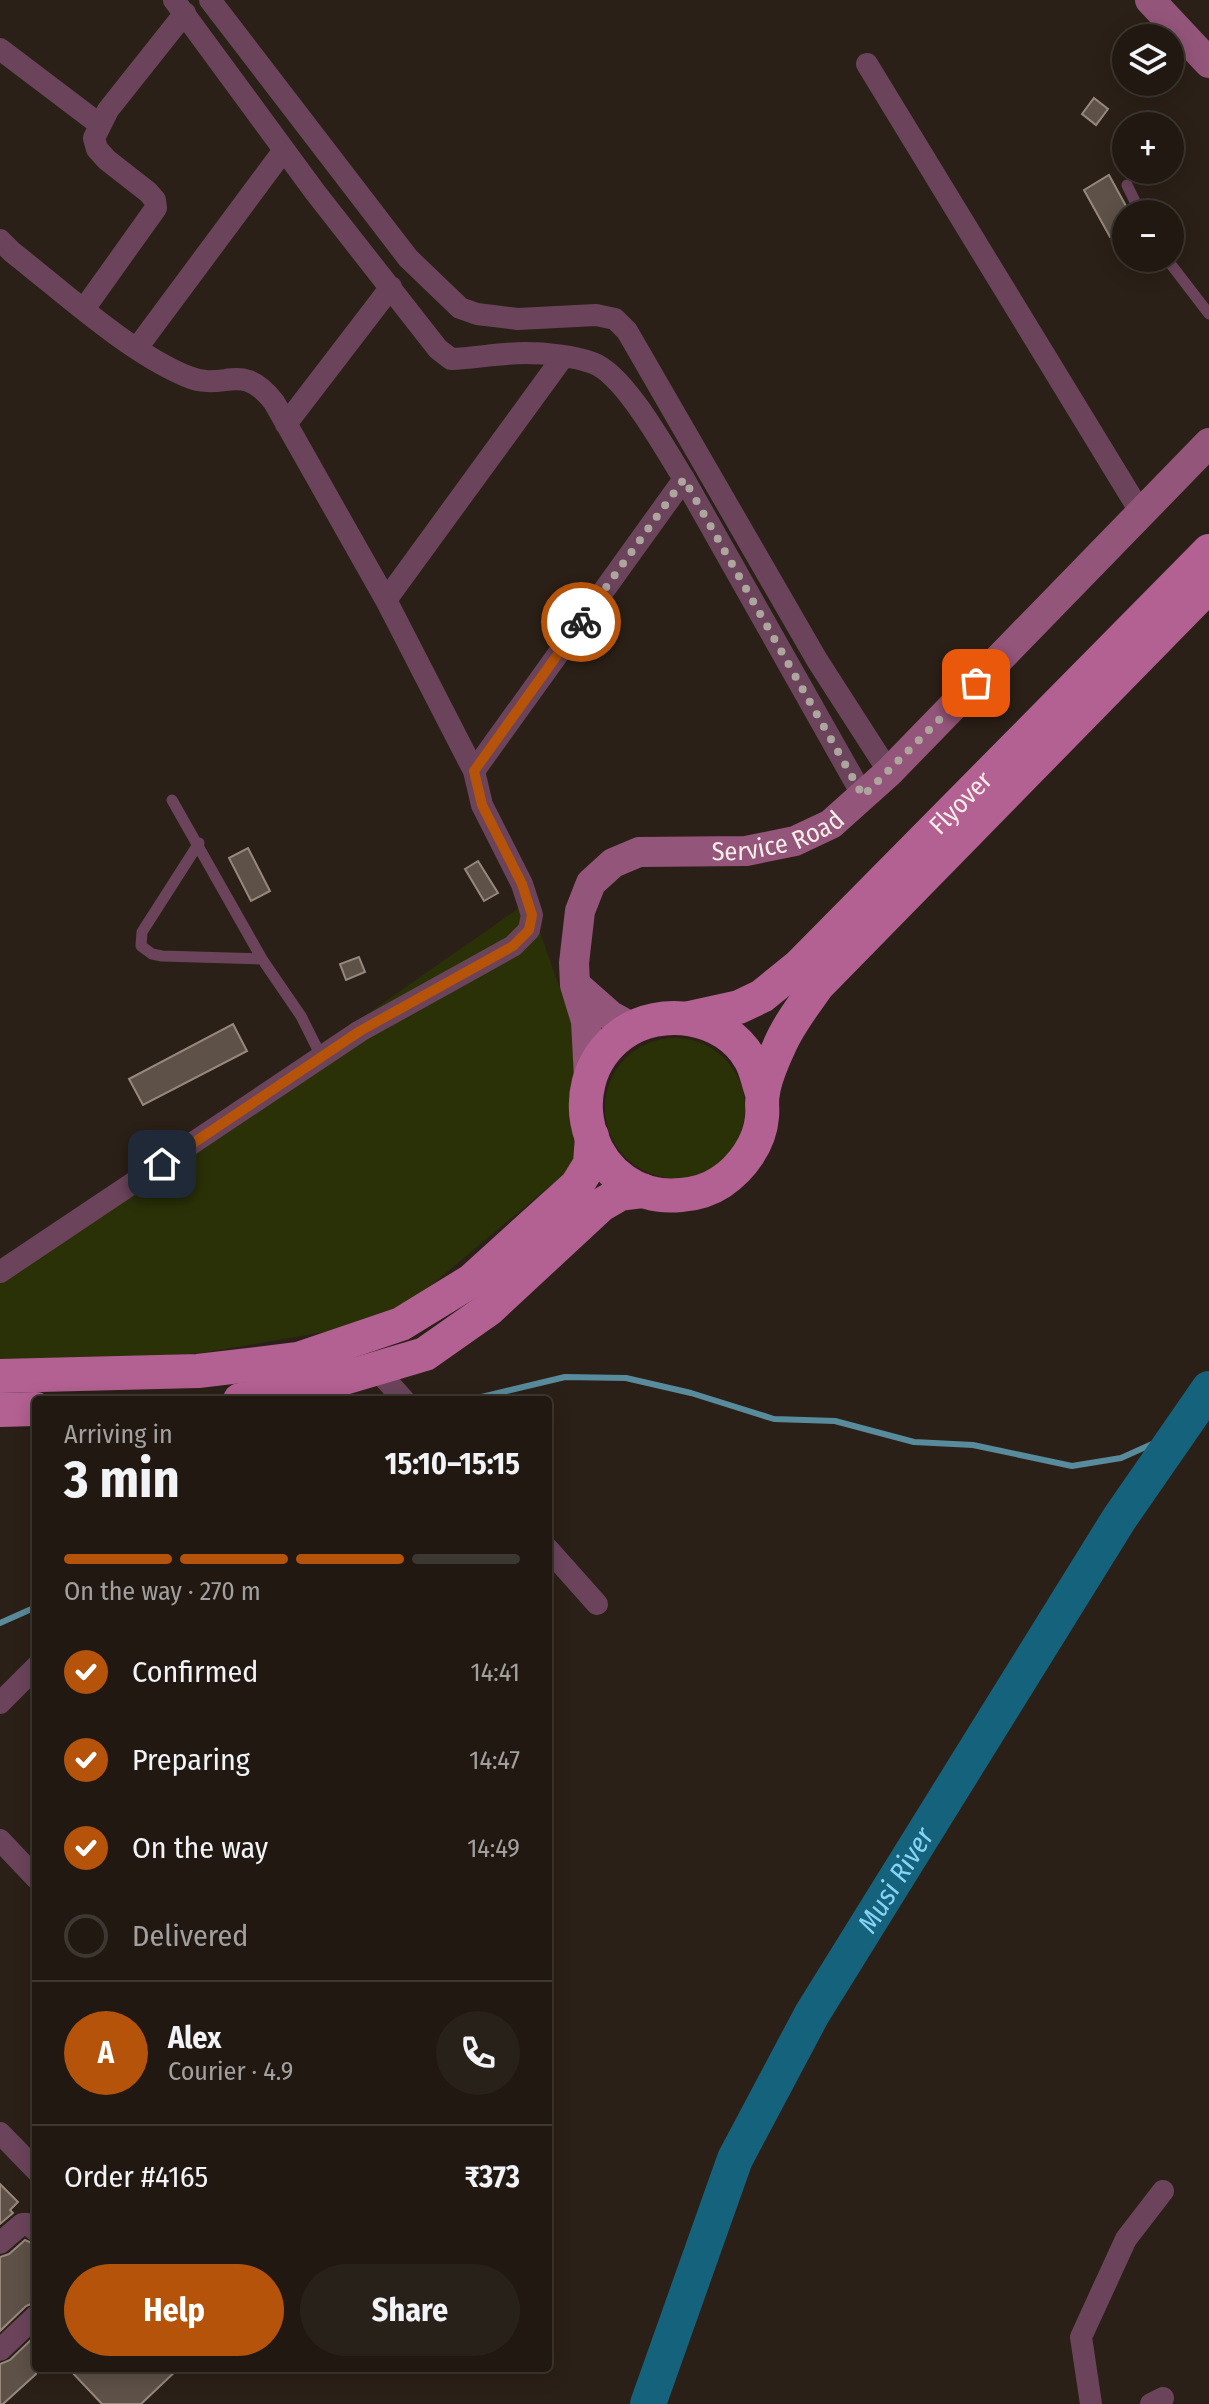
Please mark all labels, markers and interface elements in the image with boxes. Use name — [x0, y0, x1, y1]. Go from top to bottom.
map controls — [1112, 24, 1184, 272]
button: layers — [1112, 24, 1184, 96]
button: + — [1112, 112, 1184, 184]
button: − — [1112, 200, 1184, 272]
courier — [541, 582, 621, 662]
icon: bike — [559, 600, 603, 644]
pin — [942, 649, 1010, 717]
icon: bag — [954, 661, 998, 705]
street label: Flyover — [923, 765, 998, 841]
street label: Service Road — [711, 804, 851, 867]
pin — [128, 1130, 196, 1198]
icon: home — [140, 1142, 184, 1186]
text: Arriving in — [64, 1419, 173, 1450]
text: 15:10–15:15 — [385, 1446, 520, 1482]
text: 3 min — [64, 1448, 180, 1511]
text: On the way · 270 m — [64, 1576, 261, 1607]
icon: check — [64, 1650, 108, 1694]
text: Confirmed — [132, 1654, 258, 1690]
text: 14:41 — [471, 1657, 520, 1688]
icon: check — [64, 1738, 108, 1782]
text: Preparing — [132, 1742, 250, 1778]
text: 14:47 — [469, 1745, 520, 1776]
water label: Musi River — [850, 1820, 941, 1938]
icon: check — [64, 1826, 108, 1870]
text: On the way — [132, 1830, 268, 1866]
text: 14:49 — [467, 1833, 520, 1864]
text: Delivered — [132, 1918, 248, 1954]
button: phone — [436, 2011, 520, 2095]
text: Alex — [168, 2020, 221, 2056]
text: A — [98, 2035, 114, 2071]
text: Courier · 4.9 — [168, 2056, 293, 2087]
text: Order #4165 — [64, 2159, 208, 2195]
text: ₹373 — [464, 2159, 520, 2195]
button: Help — [64, 2264, 284, 2356]
button: Share — [300, 2264, 520, 2356]

